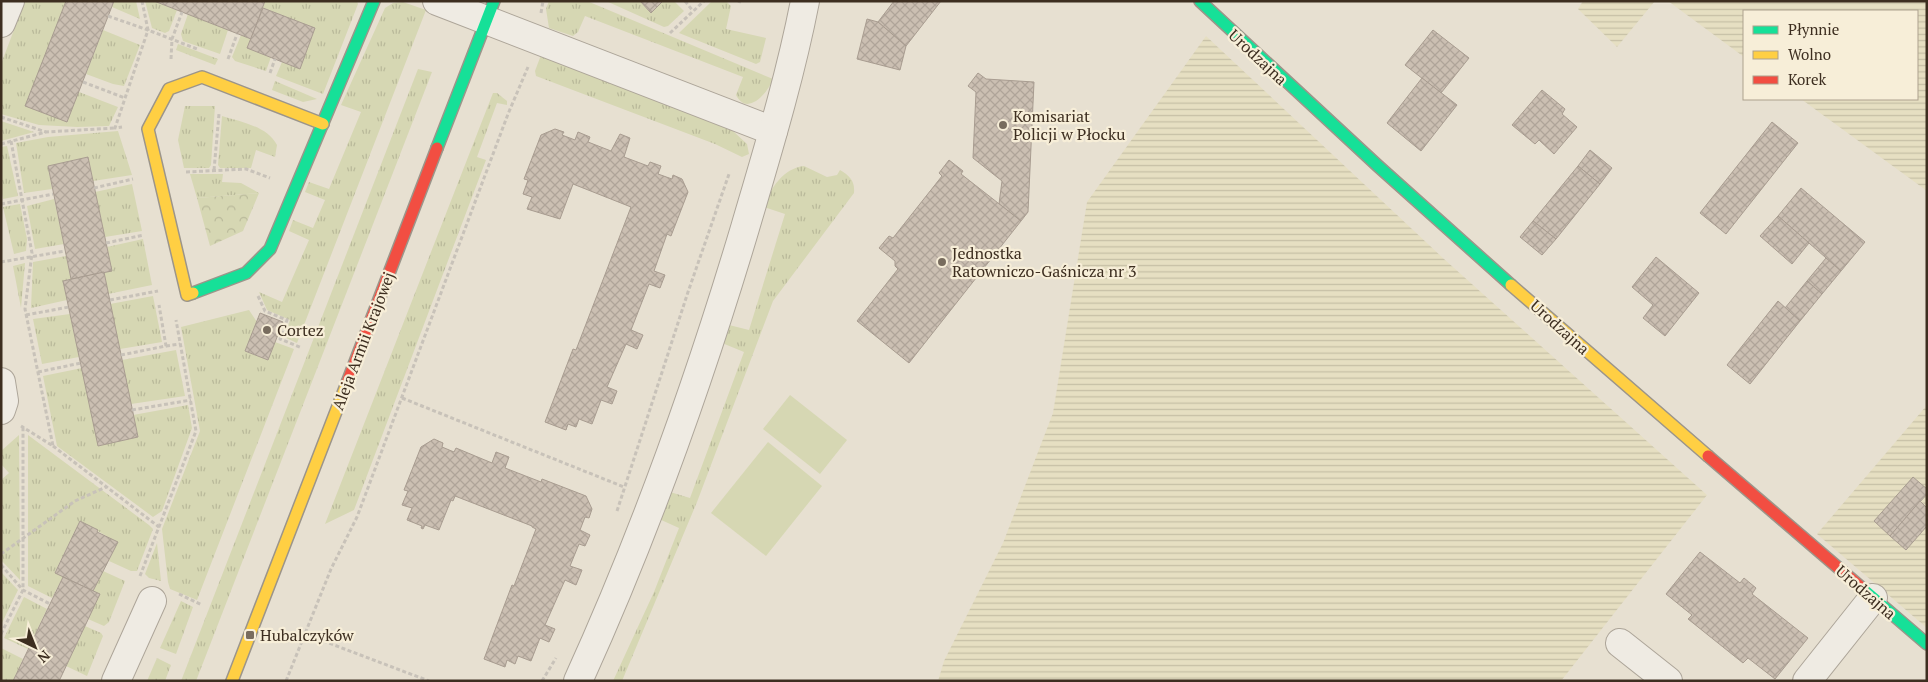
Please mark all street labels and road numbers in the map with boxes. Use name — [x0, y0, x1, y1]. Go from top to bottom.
street label: Urodzajna — [1224, 24, 1292, 90]
street label: Aleja Armii Krajowej — [326, 269, 400, 413]
street label: Urodzajna — [1526, 294, 1594, 360]
street label: Urodzajna — [1831, 560, 1901, 624]

